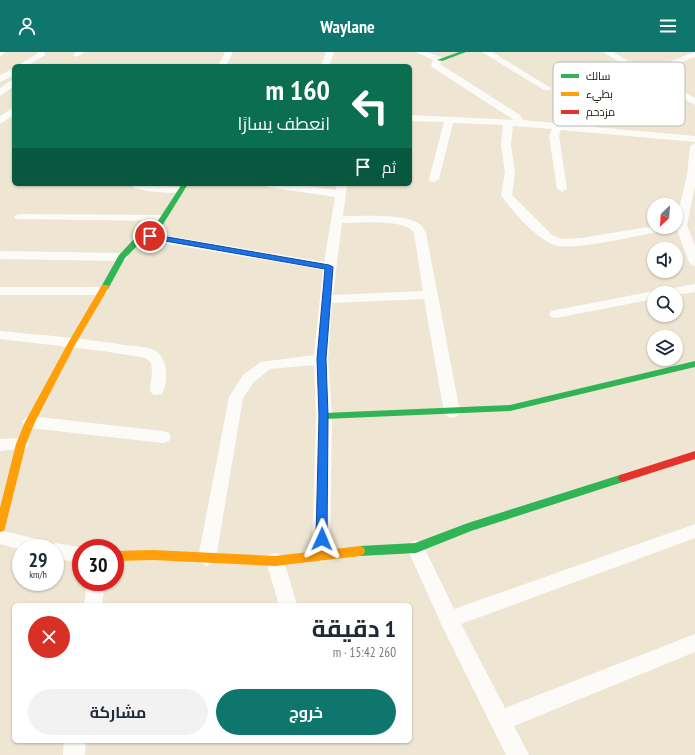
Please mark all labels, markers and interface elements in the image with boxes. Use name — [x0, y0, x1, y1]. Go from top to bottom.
icon: person — [16, 15, 38, 37]
text: Waylane — [320, 15, 375, 38]
icon: menu — [657, 15, 679, 37]
legend — [553, 62, 685, 126]
text: سالك — [586, 69, 610, 83]
text: 160 m — [266, 71, 330, 108]
icon: left — [344, 80, 396, 132]
text: بطيء — [586, 87, 613, 103]
text: مزدحم — [586, 105, 615, 120]
text: انعطف يسارًا — [237, 112, 330, 135]
icon: arrive — [352, 156, 374, 178]
text: ثم — [382, 158, 396, 177]
north arrow — [647, 198, 683, 234]
map controls — [647, 198, 683, 366]
pin — [133, 219, 167, 253]
icon: arrive — [139, 225, 161, 247]
button: sound — [647, 242, 683, 278]
button: search — [647, 286, 683, 322]
button: layers — [647, 330, 683, 366]
position arrow — [301, 518, 343, 560]
speed limit sign: 30 — [72, 539, 124, 591]
text: 29 — [28, 547, 48, 573]
text: km/h — [29, 568, 47, 581]
text: 1 دقيقة — [312, 613, 396, 644]
button: close — [28, 616, 70, 658]
text: 260 m · 15:42 — [333, 644, 396, 661]
button: مشاركة — [28, 689, 208, 735]
button: خروج — [216, 689, 396, 735]

